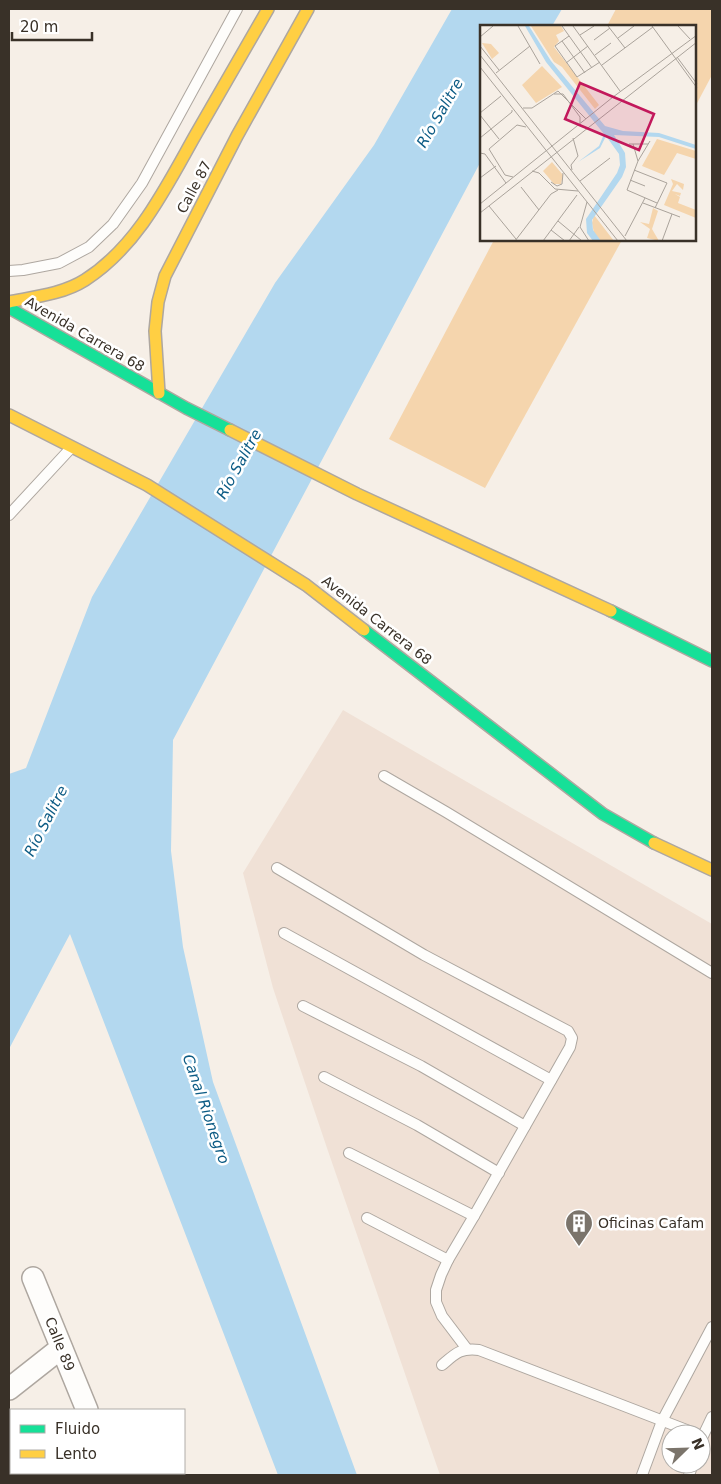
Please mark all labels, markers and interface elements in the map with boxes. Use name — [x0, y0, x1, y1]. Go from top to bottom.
scale bar — [12, 10, 92, 42]
text: 20 m — [20, 18, 58, 36]
inset map — [480, 25, 696, 241]
water label: Río Salitre — [413, 75, 467, 151]
street label: Calle 87 — [174, 158, 214, 216]
street label: Avenida Carrera 68 — [23, 293, 147, 375]
water label: Río Salitre — [212, 426, 266, 502]
street label: Avenida Carrera 68 — [319, 572, 435, 668]
water label: Río Salitre — [21, 783, 71, 859]
water label: Canal Rionegro — [179, 1052, 233, 1166]
building icon: Oficinas Cafam — [564, 1208, 594, 1247]
place label: Oficinas Cafam — [598, 1215, 704, 1231]
street label: Calle 89 — [42, 1315, 78, 1373]
legend — [10, 1409, 185, 1474]
text: Fluido — [55, 1420, 100, 1438]
north arrow — [661, 1424, 711, 1474]
text: N — [688, 1435, 708, 1452]
text: Lento — [55, 1445, 97, 1463]

